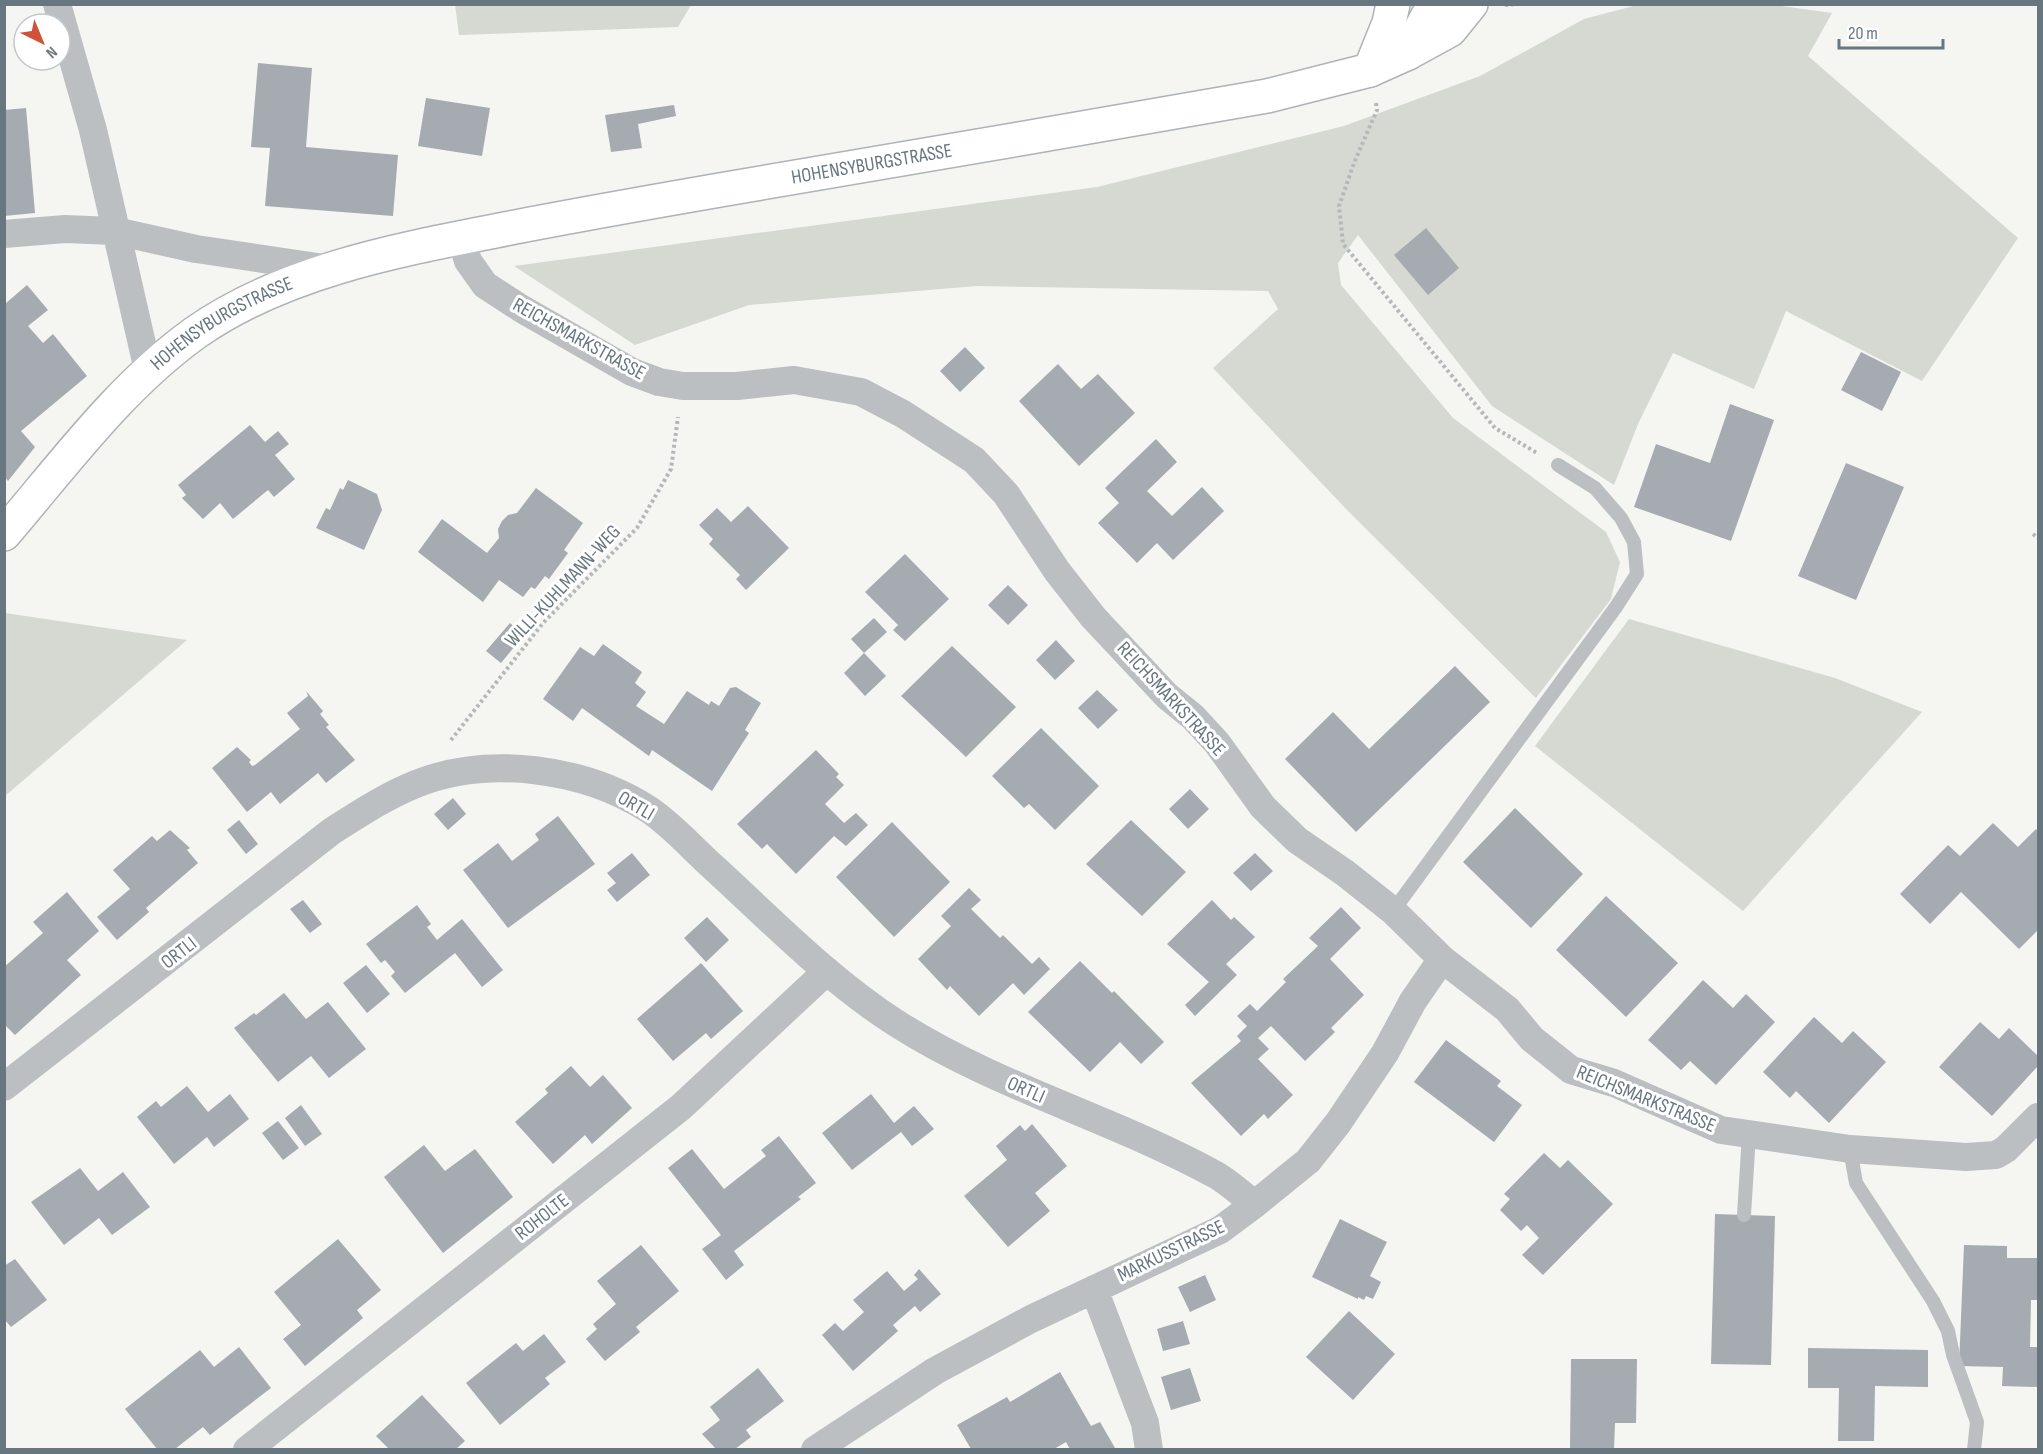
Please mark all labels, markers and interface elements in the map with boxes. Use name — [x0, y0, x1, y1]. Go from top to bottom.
north arrow — [12, 12, 72, 72]
scale bar — [1839, 12, 1942, 50]
text: 20 m — [1848, 23, 1878, 44]
text: N — [42, 42, 61, 62]
street label: HOHENSYBURGSTRASSE — [790, 139, 954, 190]
street label: HOHENSYBURGSTRASSE — [146, 272, 296, 376]
street label: REICHSMARKSTRASSE — [509, 293, 649, 385]
street label: WILLI-KUHLMANN-WEG — [500, 520, 626, 652]
street label: REICHSMARKSTRASSE — [1112, 637, 1230, 761]
street label: ORTLI — [613, 786, 659, 826]
street label: ORTLI — [156, 932, 202, 974]
street label: REICHSMARKSTRASSE — [1573, 1060, 1719, 1138]
street label: ORTLI — [1004, 1071, 1048, 1109]
street label: ROHOLTE — [510, 1189, 574, 1245]
street label: MARKUSSTRASSE — [1114, 1215, 1228, 1287]

